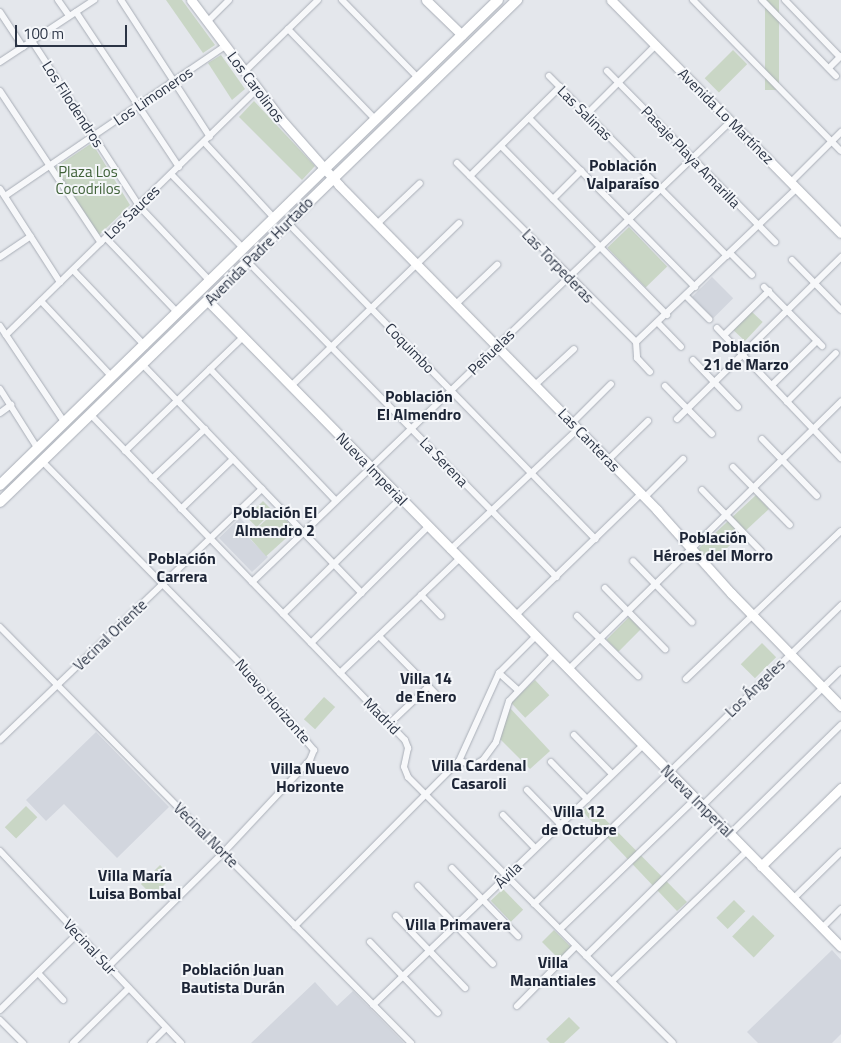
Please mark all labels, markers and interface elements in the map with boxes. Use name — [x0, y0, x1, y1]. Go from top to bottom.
scale bar — [18, 15, 130, 47]
text: 100 m — [23, 22, 64, 45]
street label: Los Carolinos — [224, 48, 288, 126]
street label: Los Filodendros — [38, 57, 108, 151]
street label: Los Limoneros — [110, 63, 196, 129]
street label: Avenida Lo Martínez — [674, 64, 778, 168]
street label: Las Salinas — [554, 82, 616, 144]
street label: Pasaje Playa Amarilla — [638, 102, 744, 212]
district label: Población Valparaíso — [587, 155, 659, 193]
park label: Plaza Los Cocodrilos — [55, 162, 121, 197]
street label: Los Sauces — [101, 181, 163, 243]
street label: Avenida Padre Hurtado — [201, 193, 317, 309]
street label: Las Torpederas — [518, 225, 598, 307]
street label: Coquimbo — [381, 319, 439, 377]
street label: Peñuelas — [464, 325, 518, 379]
district label: Población 21 de Marzo — [703, 336, 789, 374]
district label: Población El Almendro — [377, 386, 461, 424]
street label: Las Canteras — [554, 405, 624, 475]
street label: Nueva Imperial — [333, 429, 411, 509]
street label: La Serena — [416, 433, 472, 491]
district label: Población El Almendro 2 — [233, 502, 317, 540]
district label: Población Héroes del Morro — [653, 527, 773, 565]
district label: Población Carrera — [148, 548, 216, 586]
street label: Vecinal Oriente — [70, 596, 150, 674]
street label: Nuevo Horizonte — [231, 655, 315, 747]
street label: Los Ángeles — [722, 655, 788, 721]
district label: Villa 14 de Enero — [396, 668, 456, 706]
street label: Madrid — [360, 694, 404, 738]
district label: Villa Cardenal Casaroli — [431, 755, 527, 793]
district label: Villa Nuevo Horizonte — [271, 758, 349, 796]
street label: Nueva Imperial — [657, 761, 737, 841]
street label: Vecinal Norte — [170, 799, 242, 871]
district label: Villa 12 de Octubre — [541, 801, 617, 839]
street label: Ávila — [491, 858, 525, 892]
district label: Villa María Luisa Bombal — [89, 865, 181, 903]
district label: Villa Primavera — [405, 914, 511, 934]
street label: Vecinal Sur — [60, 916, 120, 978]
district label: Villa Manantiales — [510, 952, 596, 990]
district label: Población Juan Bautista Durán — [181, 959, 285, 997]

